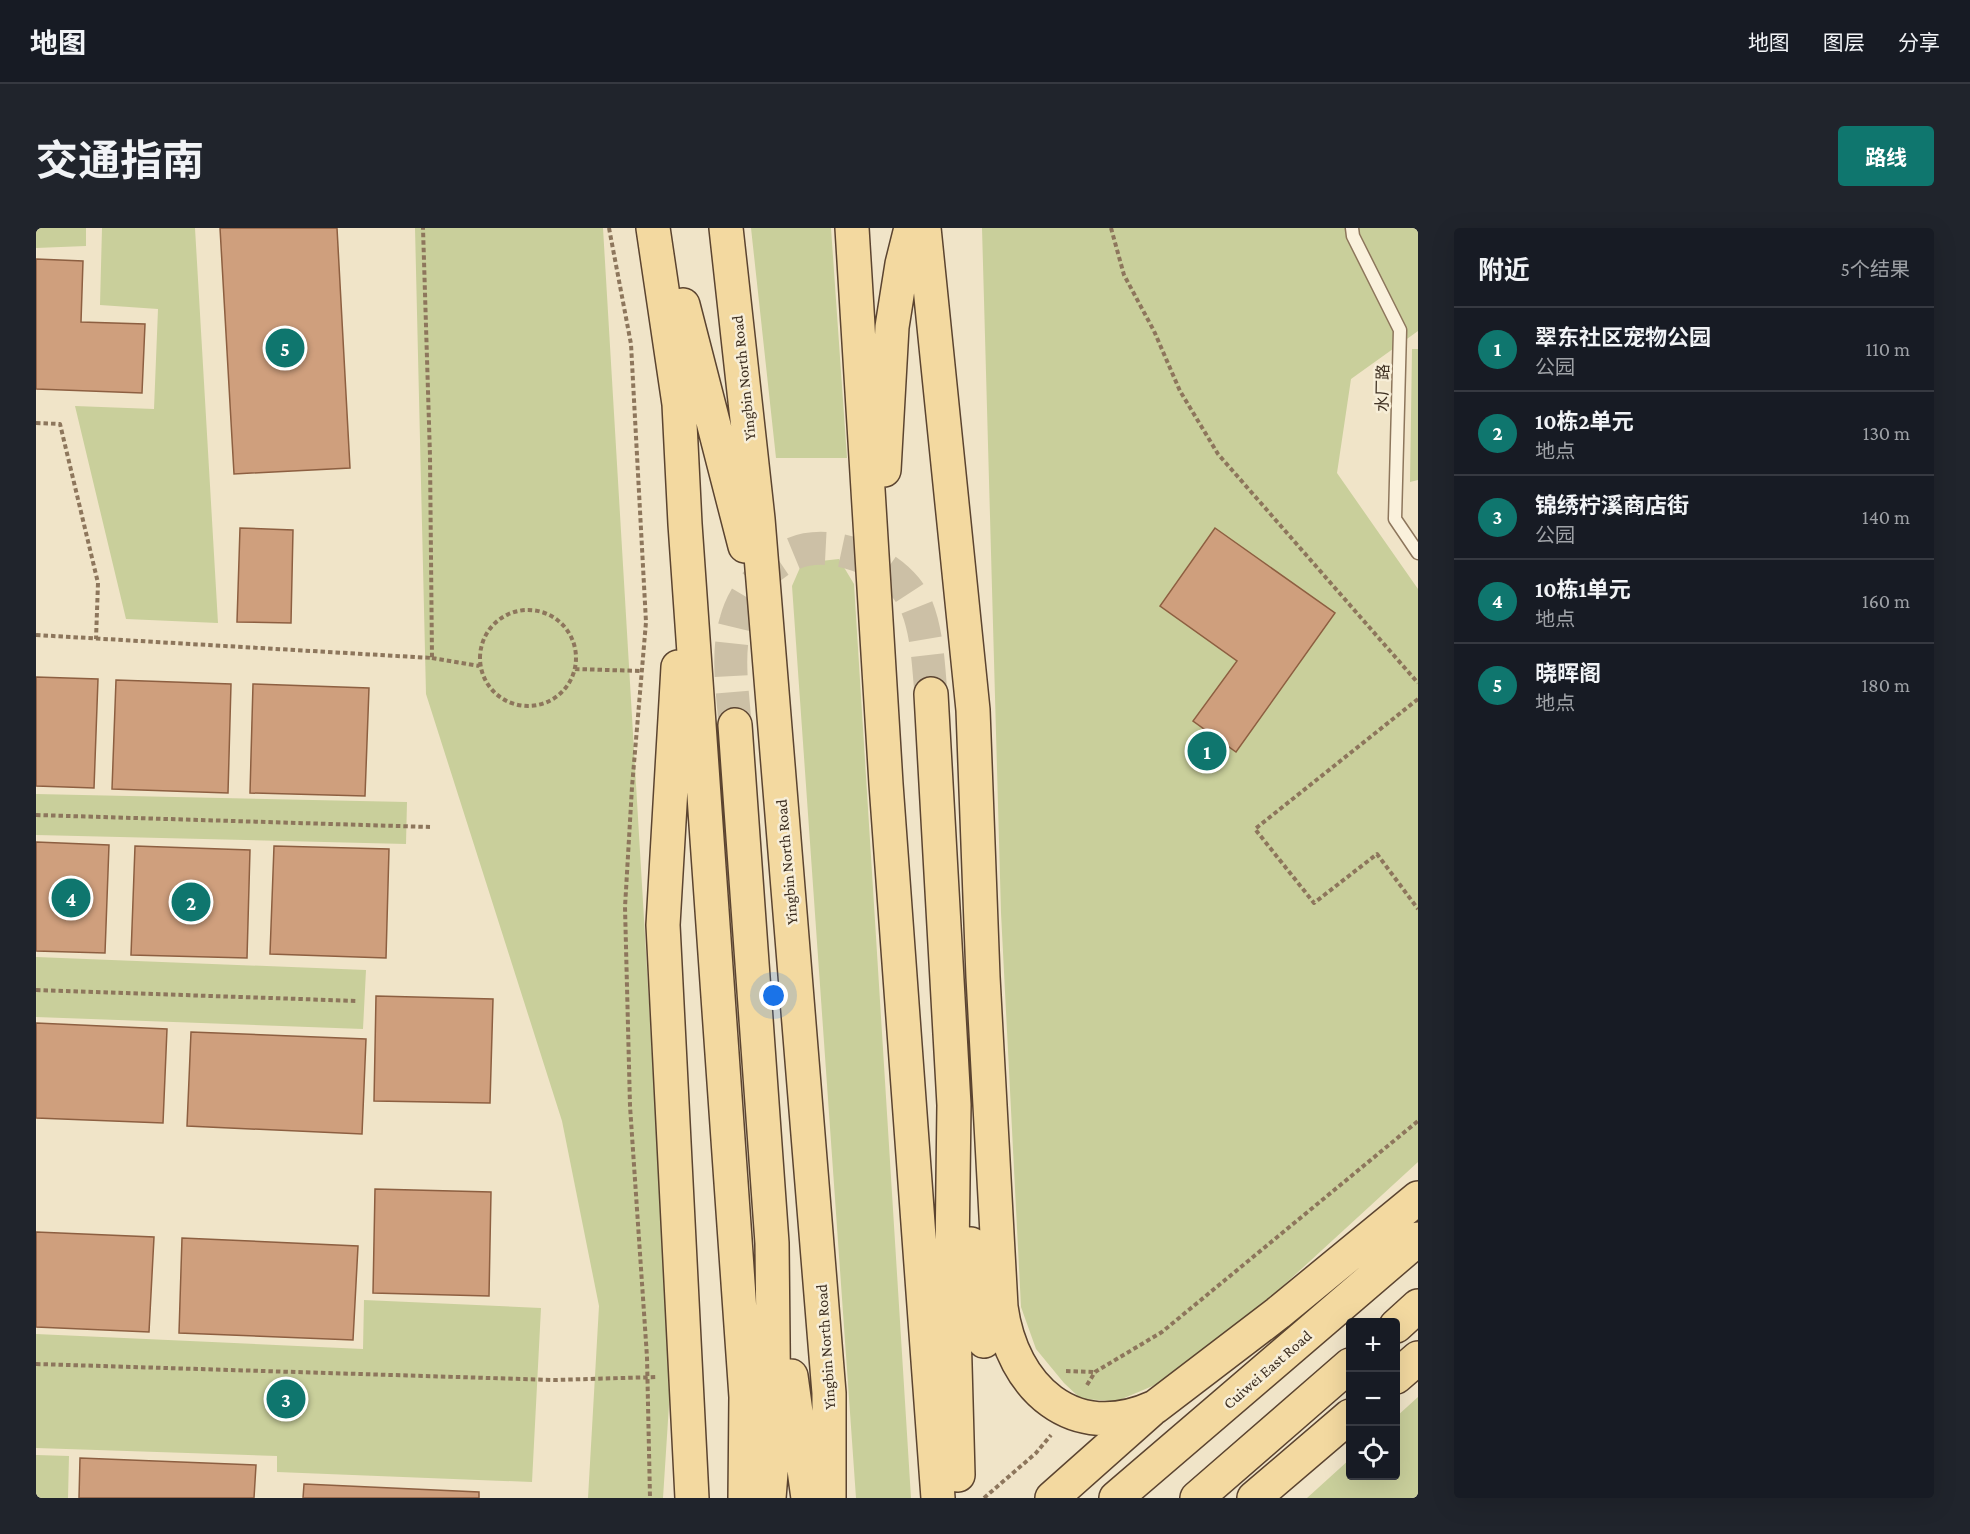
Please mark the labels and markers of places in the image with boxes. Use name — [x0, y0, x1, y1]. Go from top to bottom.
pin: 5 — [266, 326, 304, 370]
pin: 1 — [1188, 728, 1226, 774]
pin: 4 — [51, 876, 90, 920]
pin: 2 — [172, 880, 210, 924]
pin: 3 — [266, 1376, 306, 1422]

